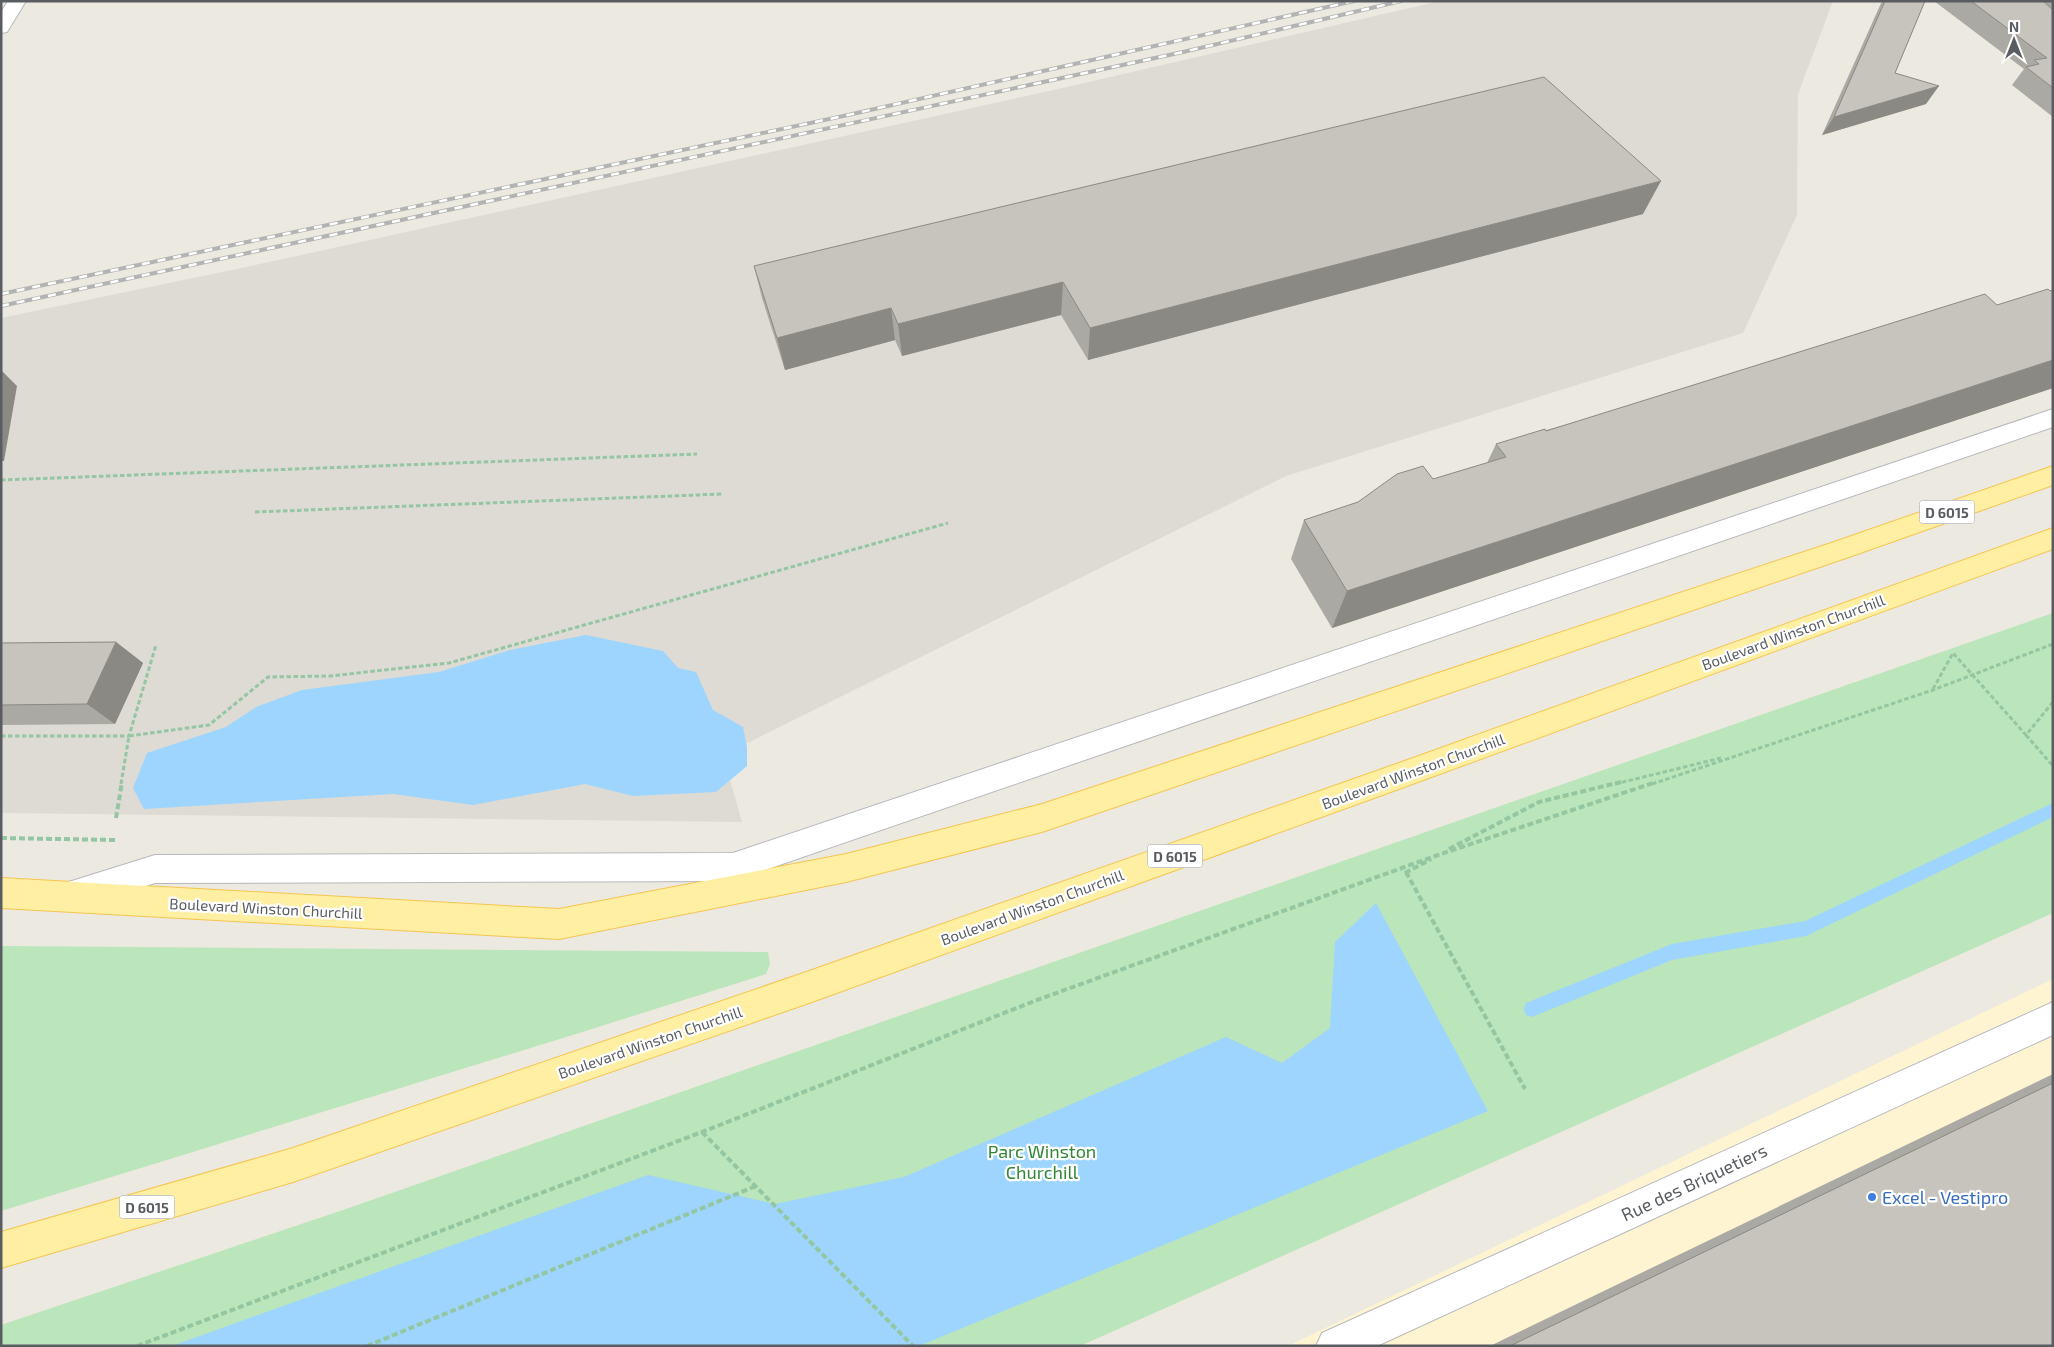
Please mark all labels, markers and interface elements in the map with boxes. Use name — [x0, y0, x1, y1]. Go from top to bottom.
north arrow — [1989, 15, 2039, 65]
text: N — [2009, 18, 2019, 35]
road number: D 6015 — [1920, 501, 1974, 524]
street label: Boulevard Winston Churchill — [1699, 590, 1887, 674]
street label: Boulevard Winston Churchill — [1319, 729, 1507, 813]
road number: D 6015 — [1148, 844, 1202, 868]
street label: Boulevard Winston Churchill — [938, 865, 1126, 949]
street label: Boulevard Winston Churchill — [169, 894, 364, 922]
street label: Boulevard Winston Churchill — [556, 1002, 745, 1082]
street label: Rue des Briquetiers — [1617, 1139, 1771, 1225]
park label: Parc Winston Churchill — [988, 1140, 1096, 1183]
place label: Excel - Vestipro — [1882, 1186, 2008, 1208]
marker: Excel - Vestipro — [1866, 1191, 1878, 1203]
road number: D 6015 — [120, 1196, 174, 1218]

